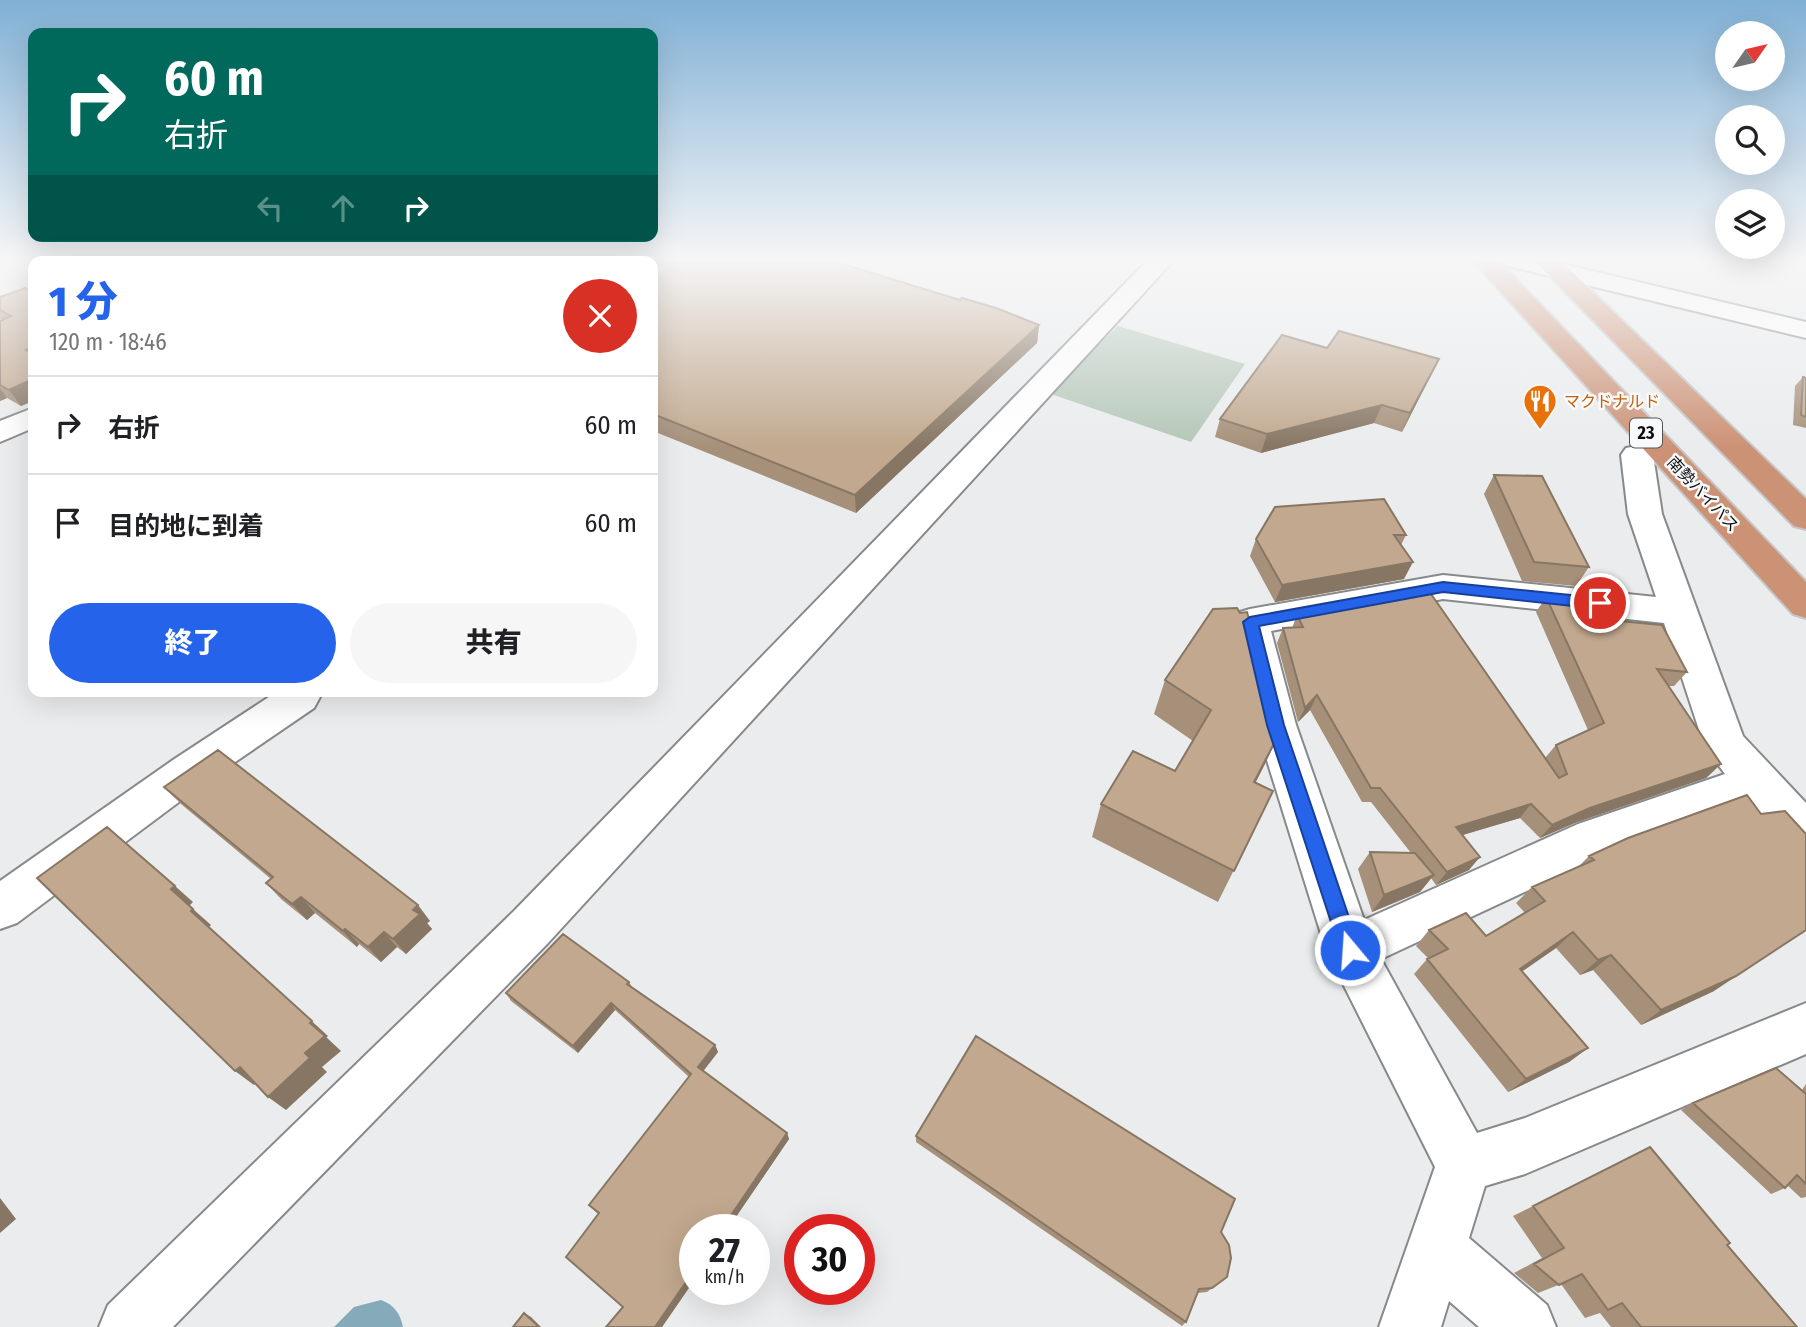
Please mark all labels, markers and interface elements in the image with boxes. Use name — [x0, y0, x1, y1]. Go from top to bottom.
north arrow — [1715, 21, 1785, 91]
map controls — [1715, 21, 1785, 259]
text: 60 m — [164, 49, 264, 108]
icon: right — [49, 56, 140, 147]
button: search — [1715, 105, 1785, 175]
text: 右折 — [164, 116, 228, 154]
icon: left — [251, 189, 289, 227]
icon: ahead — [324, 189, 362, 227]
icon: right — [397, 189, 435, 227]
button: layers — [1715, 189, 1785, 259]
text: 1 分 — [49, 277, 118, 327]
button: close — [563, 279, 637, 353]
text: 120 m · 18:46 — [49, 328, 167, 356]
restaurant icon: マクドナルド — [1521, 382, 1559, 431]
place label: マクドナルド — [1564, 392, 1660, 411]
icon: right — [49, 406, 87, 444]
text: 60 m — [584, 410, 637, 441]
text: 右折 — [108, 413, 160, 444]
road number: 23 — [1630, 418, 1662, 447]
street label: 南勢バイパス — [1663, 453, 1743, 535]
icon: arrive — [49, 504, 87, 542]
text: 60 m — [584, 508, 637, 539]
text: 目的地に到着 — [108, 511, 264, 542]
pin — [1570, 573, 1630, 633]
icon: arrive — [1581, 584, 1619, 622]
button: 終了 — [49, 603, 336, 683]
button: 共有 — [350, 603, 637, 683]
position arrow — [1313, 913, 1387, 987]
speed limit sign: 30 — [784, 1214, 875, 1305]
text: 27 — [709, 1229, 740, 1271]
text: km/h — [704, 1266, 745, 1288]

